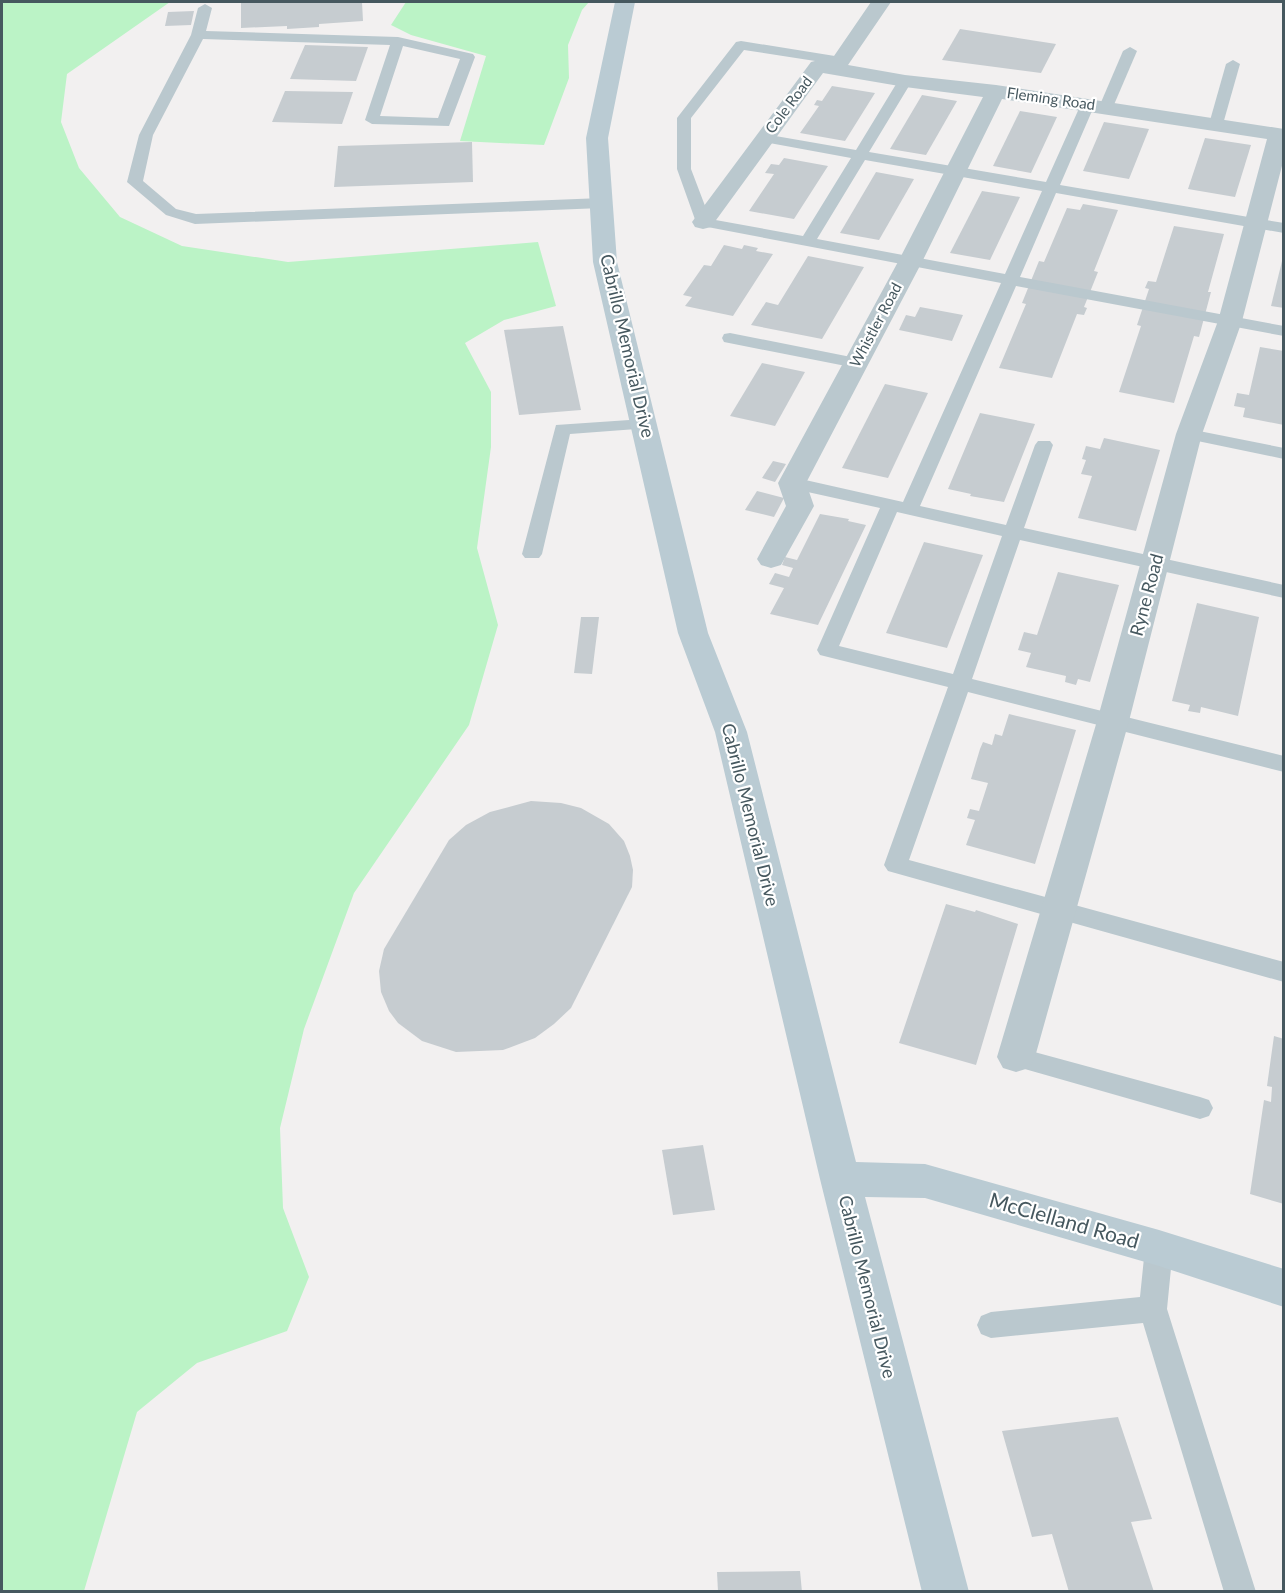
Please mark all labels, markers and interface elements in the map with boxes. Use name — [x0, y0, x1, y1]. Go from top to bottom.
street label: Cole Road — [761, 72, 816, 137]
street label: Fleming Road — [1006, 83, 1096, 113]
street label: Cabrillo Memorial Drive — [596, 252, 660, 440]
street label: Whistler Road — [845, 279, 905, 370]
street label: Ryne Road — [1124, 551, 1168, 638]
street label: Cabrillo Memorial Drive — [718, 721, 784, 909]
street label: McClelland Road — [987, 1186, 1142, 1253]
street label: Cabrillo Memorial Drive — [835, 1193, 901, 1381]

